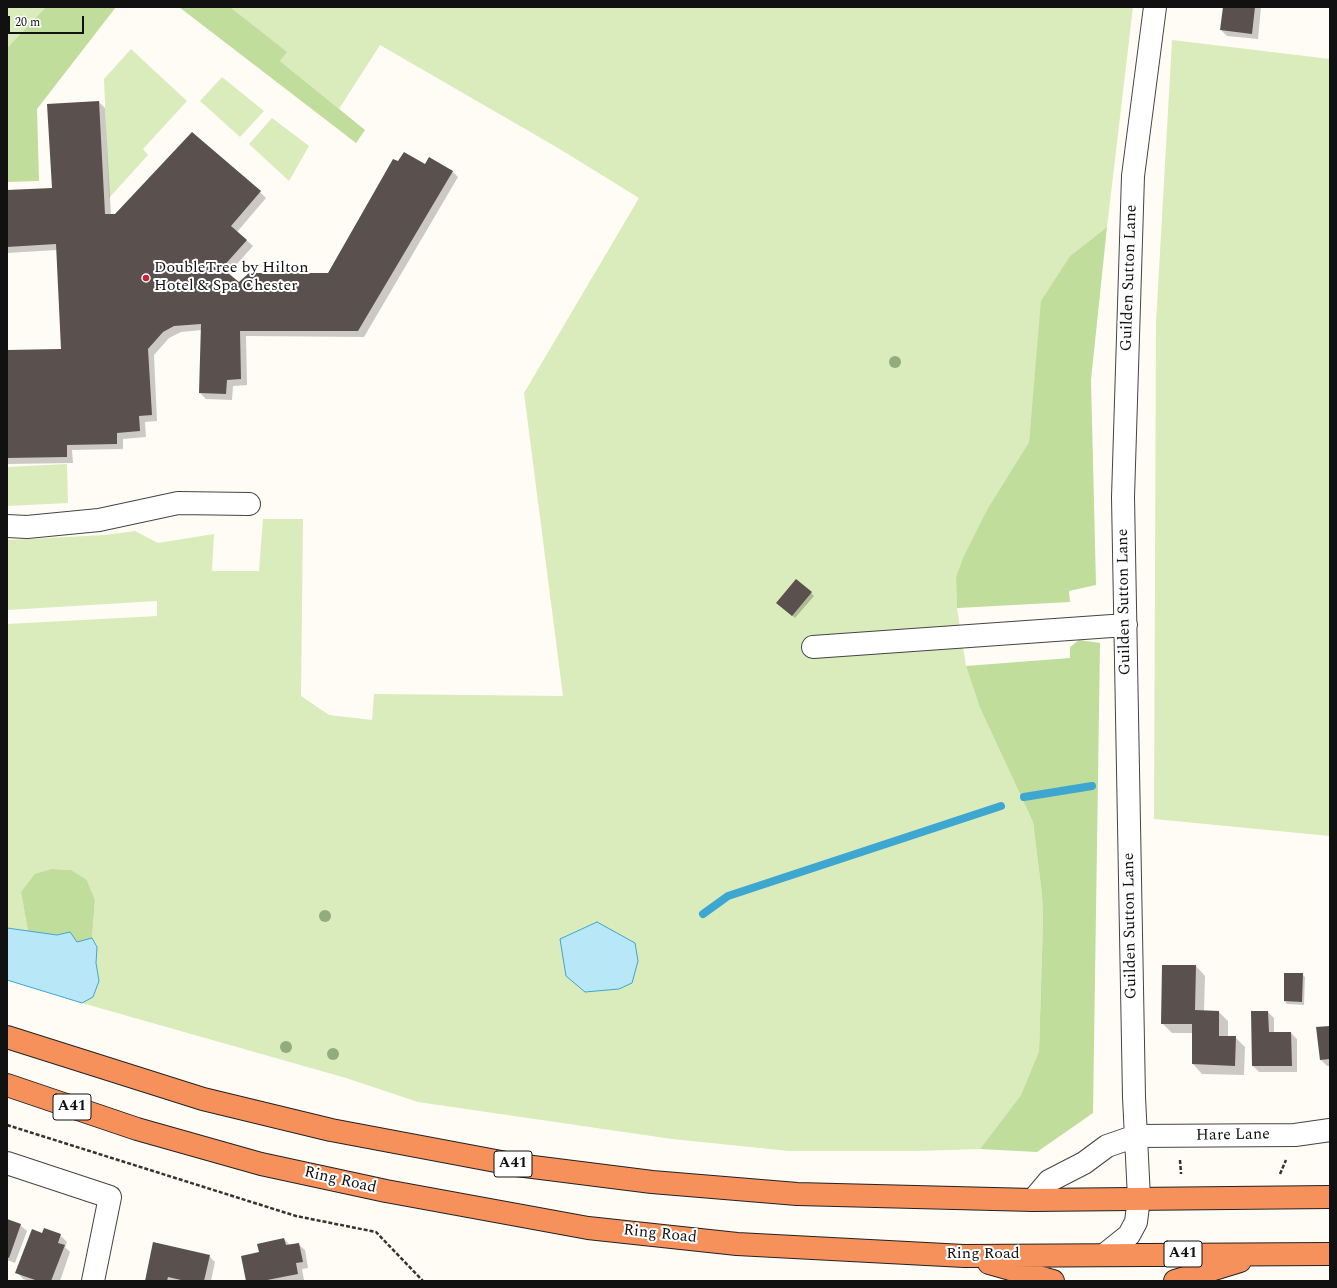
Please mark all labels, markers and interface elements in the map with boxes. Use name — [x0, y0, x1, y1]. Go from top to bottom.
scale bar — [10, 8, 86, 34]
text: 20 m — [15, 13, 40, 32]
street label: Guilden Sutton Lane — [1118, 204, 1142, 352]
place label: DoubleTree by Hilton Hotel & Spa Chester — [154, 259, 308, 297]
marker: DoubleTree by Hilton Hotel & Spa Chester — [141, 273, 151, 283]
street label: Guilden Sutton Lane — [1114, 528, 1136, 676]
street label: Guilden Sutton Lane — [1120, 852, 1142, 1000]
road number: A41 — [53, 1094, 91, 1120]
street label: Hare Lane — [1196, 1126, 1270, 1146]
road number: A41 — [494, 1151, 532, 1177]
street label: Ring Road — [302, 1163, 378, 1199]
street label: Ring Road — [622, 1222, 698, 1248]
road number: A41 — [1164, 1241, 1202, 1267]
street label: Ring Road — [946, 1245, 1020, 1265]

